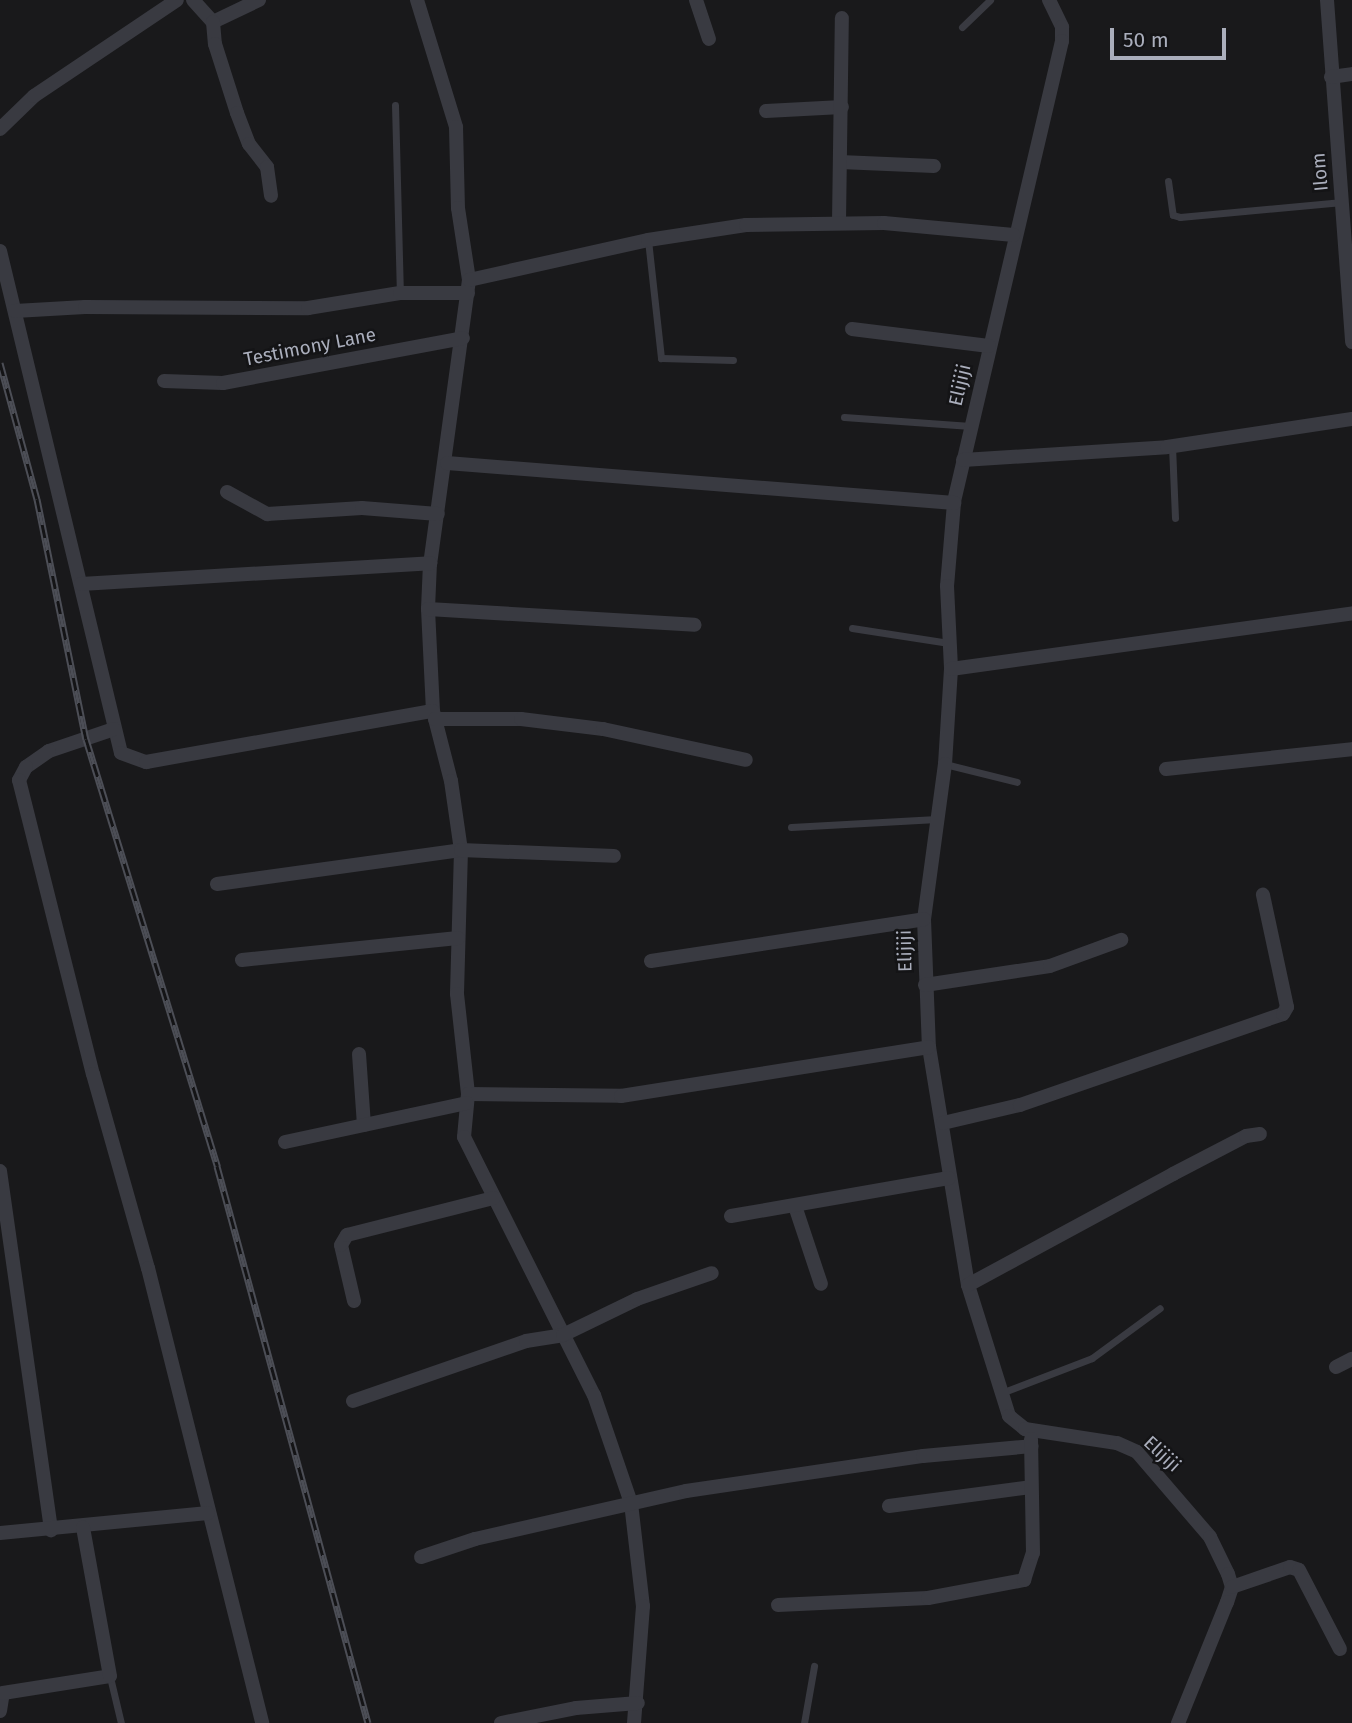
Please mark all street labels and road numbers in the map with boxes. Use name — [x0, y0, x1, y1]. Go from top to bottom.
street label: Ilom — [1307, 152, 1333, 192]
street label: Testimony Lane — [242, 323, 378, 371]
street label: Elijiji — [944, 362, 976, 408]
street label: Elijiji — [893, 930, 917, 972]
street label: Elijiji — [1139, 1431, 1185, 1477]

